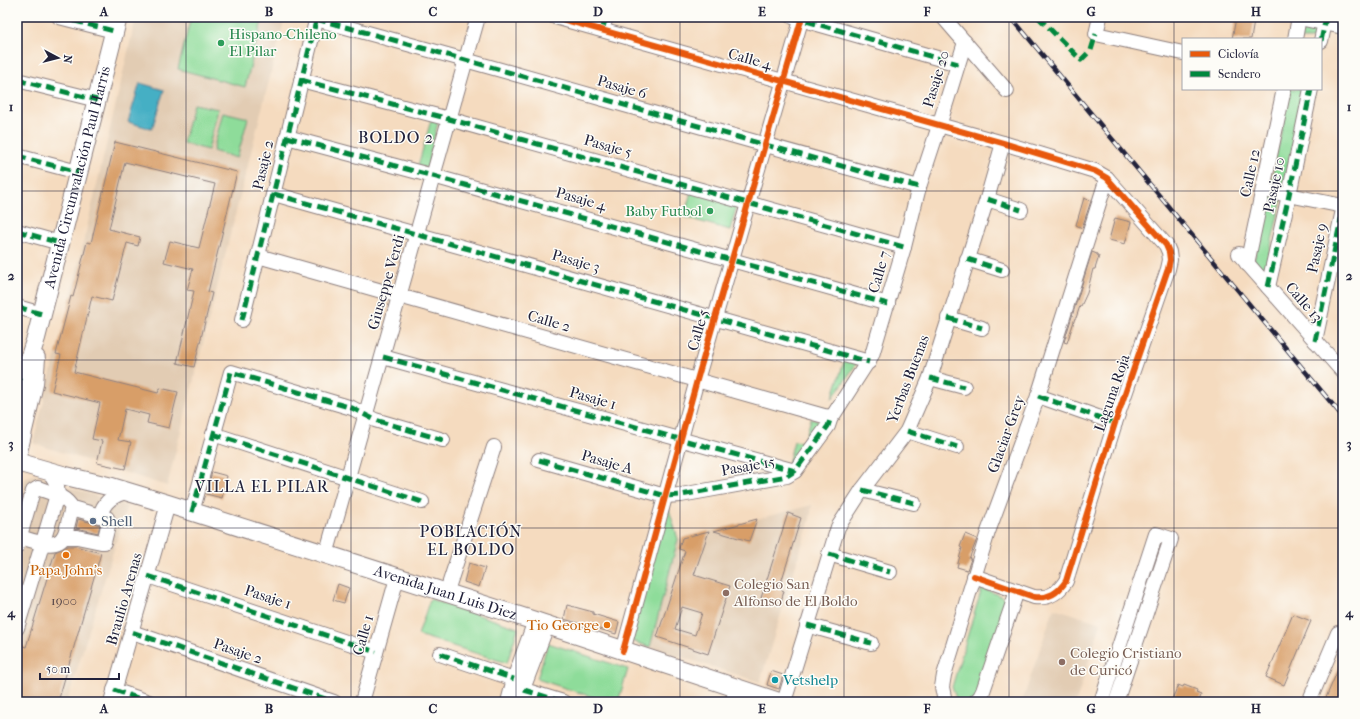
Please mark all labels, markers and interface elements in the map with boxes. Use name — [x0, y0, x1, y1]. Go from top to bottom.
text: A — [99, 4, 109, 19]
text: B — [265, 4, 274, 19]
text: C — [429, 4, 438, 19]
text: D — [593, 4, 603, 19]
text: E — [758, 4, 766, 19]
text: F — [923, 4, 931, 19]
text: G — [1086, 4, 1096, 19]
text: H — [1251, 4, 1262, 19]
place label: Hispano-Chileno El Pilar — [229, 25, 337, 60]
north arrow — [38, 38, 78, 78]
marker: Hispano-Chileno El Pilar — [216, 38, 226, 48]
legend — [1182, 38, 1322, 90]
street label: Calle 4 — [726, 44, 775, 74]
text: Ciclovía — [1218, 47, 1259, 61]
street label: Pasaje 20 — [919, 48, 953, 110]
text: N — [60, 54, 74, 65]
street label: Avenida Circunvalación Paul Harris — [40, 64, 114, 291]
text: Sendero — [1218, 67, 1261, 81]
street label: Pasaje 6 — [595, 71, 650, 103]
text: 1 — [9, 99, 14, 114]
text: 1 — [1347, 99, 1352, 114]
district label: BOLDO 2 — [358, 128, 434, 147]
street label: Pasaje 5 — [582, 131, 634, 161]
street label: Pasaje 2 — [249, 138, 278, 192]
street label: Calle 12 — [1236, 147, 1264, 199]
street label: Pasaje 10 — [1259, 156, 1289, 214]
street label: Pasaje 4 — [554, 183, 609, 215]
place label: Baby Futbol — [625, 202, 702, 220]
marker: Baby Futbol — [705, 206, 715, 216]
street label: Pasaje 9 — [1303, 221, 1331, 275]
street label: Giuseppe Verdi — [364, 232, 408, 332]
street label: Pasaje 3 — [550, 246, 602, 276]
street label: Calle 7 — [864, 249, 894, 295]
text: 2 — [8, 268, 15, 283]
text: 2 — [1346, 268, 1353, 283]
street label: Calle 13 — [1282, 278, 1326, 326]
street label: Calle 2 — [526, 306, 573, 336]
street label: Calle 5 — [684, 307, 712, 353]
street label: Yerbas Buenas — [883, 332, 933, 427]
street label: Laguna Roja — [1090, 351, 1134, 434]
street label: Pasaje 1 — [567, 383, 619, 413]
street label: Glaciar Grey — [984, 392, 1029, 475]
text: 3 — [8, 436, 14, 452]
text: 3 — [1346, 436, 1352, 452]
street label: Pasaje A — [579, 446, 635, 478]
street label: Pasaje 15 — [720, 452, 776, 480]
district label: VILLA EL PILAR — [194, 477, 330, 496]
place label: Shell — [101, 512, 133, 530]
marker: Shell — [88, 516, 98, 526]
district label: POBLACIÓN EL BOLDO — [420, 521, 522, 559]
marker: Papa John's — [61, 550, 71, 560]
street label: Braulio Arenas — [102, 550, 146, 647]
place label: Papa John's — [30, 561, 103, 579]
street label: Avenida Juan Luis Diez — [371, 561, 519, 624]
place label: Colegio San Alfonso de El Boldo — [733, 575, 858, 610]
street label: Pasaje 1 — [242, 581, 294, 613]
marker: Colegio San Alfonso de El Boldo — [721, 588, 731, 598]
house number: 1900 — [51, 593, 77, 608]
text: 4 — [6, 605, 16, 621]
text: 4 — [1344, 605, 1354, 621]
street label: Calle 1 — [349, 613, 377, 657]
place label: Tio George — [527, 616, 600, 634]
marker: Tio George — [602, 620, 612, 630]
street label: Pasaje 2 — [211, 634, 265, 668]
place label: Colegio Cristiano de Curicó — [1070, 644, 1182, 679]
scale bar — [40, 655, 119, 681]
marker: Colegio Cristiano de Curicó — [1057, 657, 1067, 667]
text: 50 m — [46, 662, 70, 676]
place label: Vetshelp — [782, 671, 838, 689]
marker: Vetshelp — [770, 675, 780, 685]
text: A — [99, 701, 109, 716]
text: B — [265, 701, 274, 716]
text: C — [429, 701, 438, 716]
text: D — [593, 701, 603, 716]
text: E — [758, 701, 766, 716]
text: F — [923, 701, 931, 716]
text: G — [1086, 701, 1096, 716]
text: H — [1251, 701, 1262, 716]

